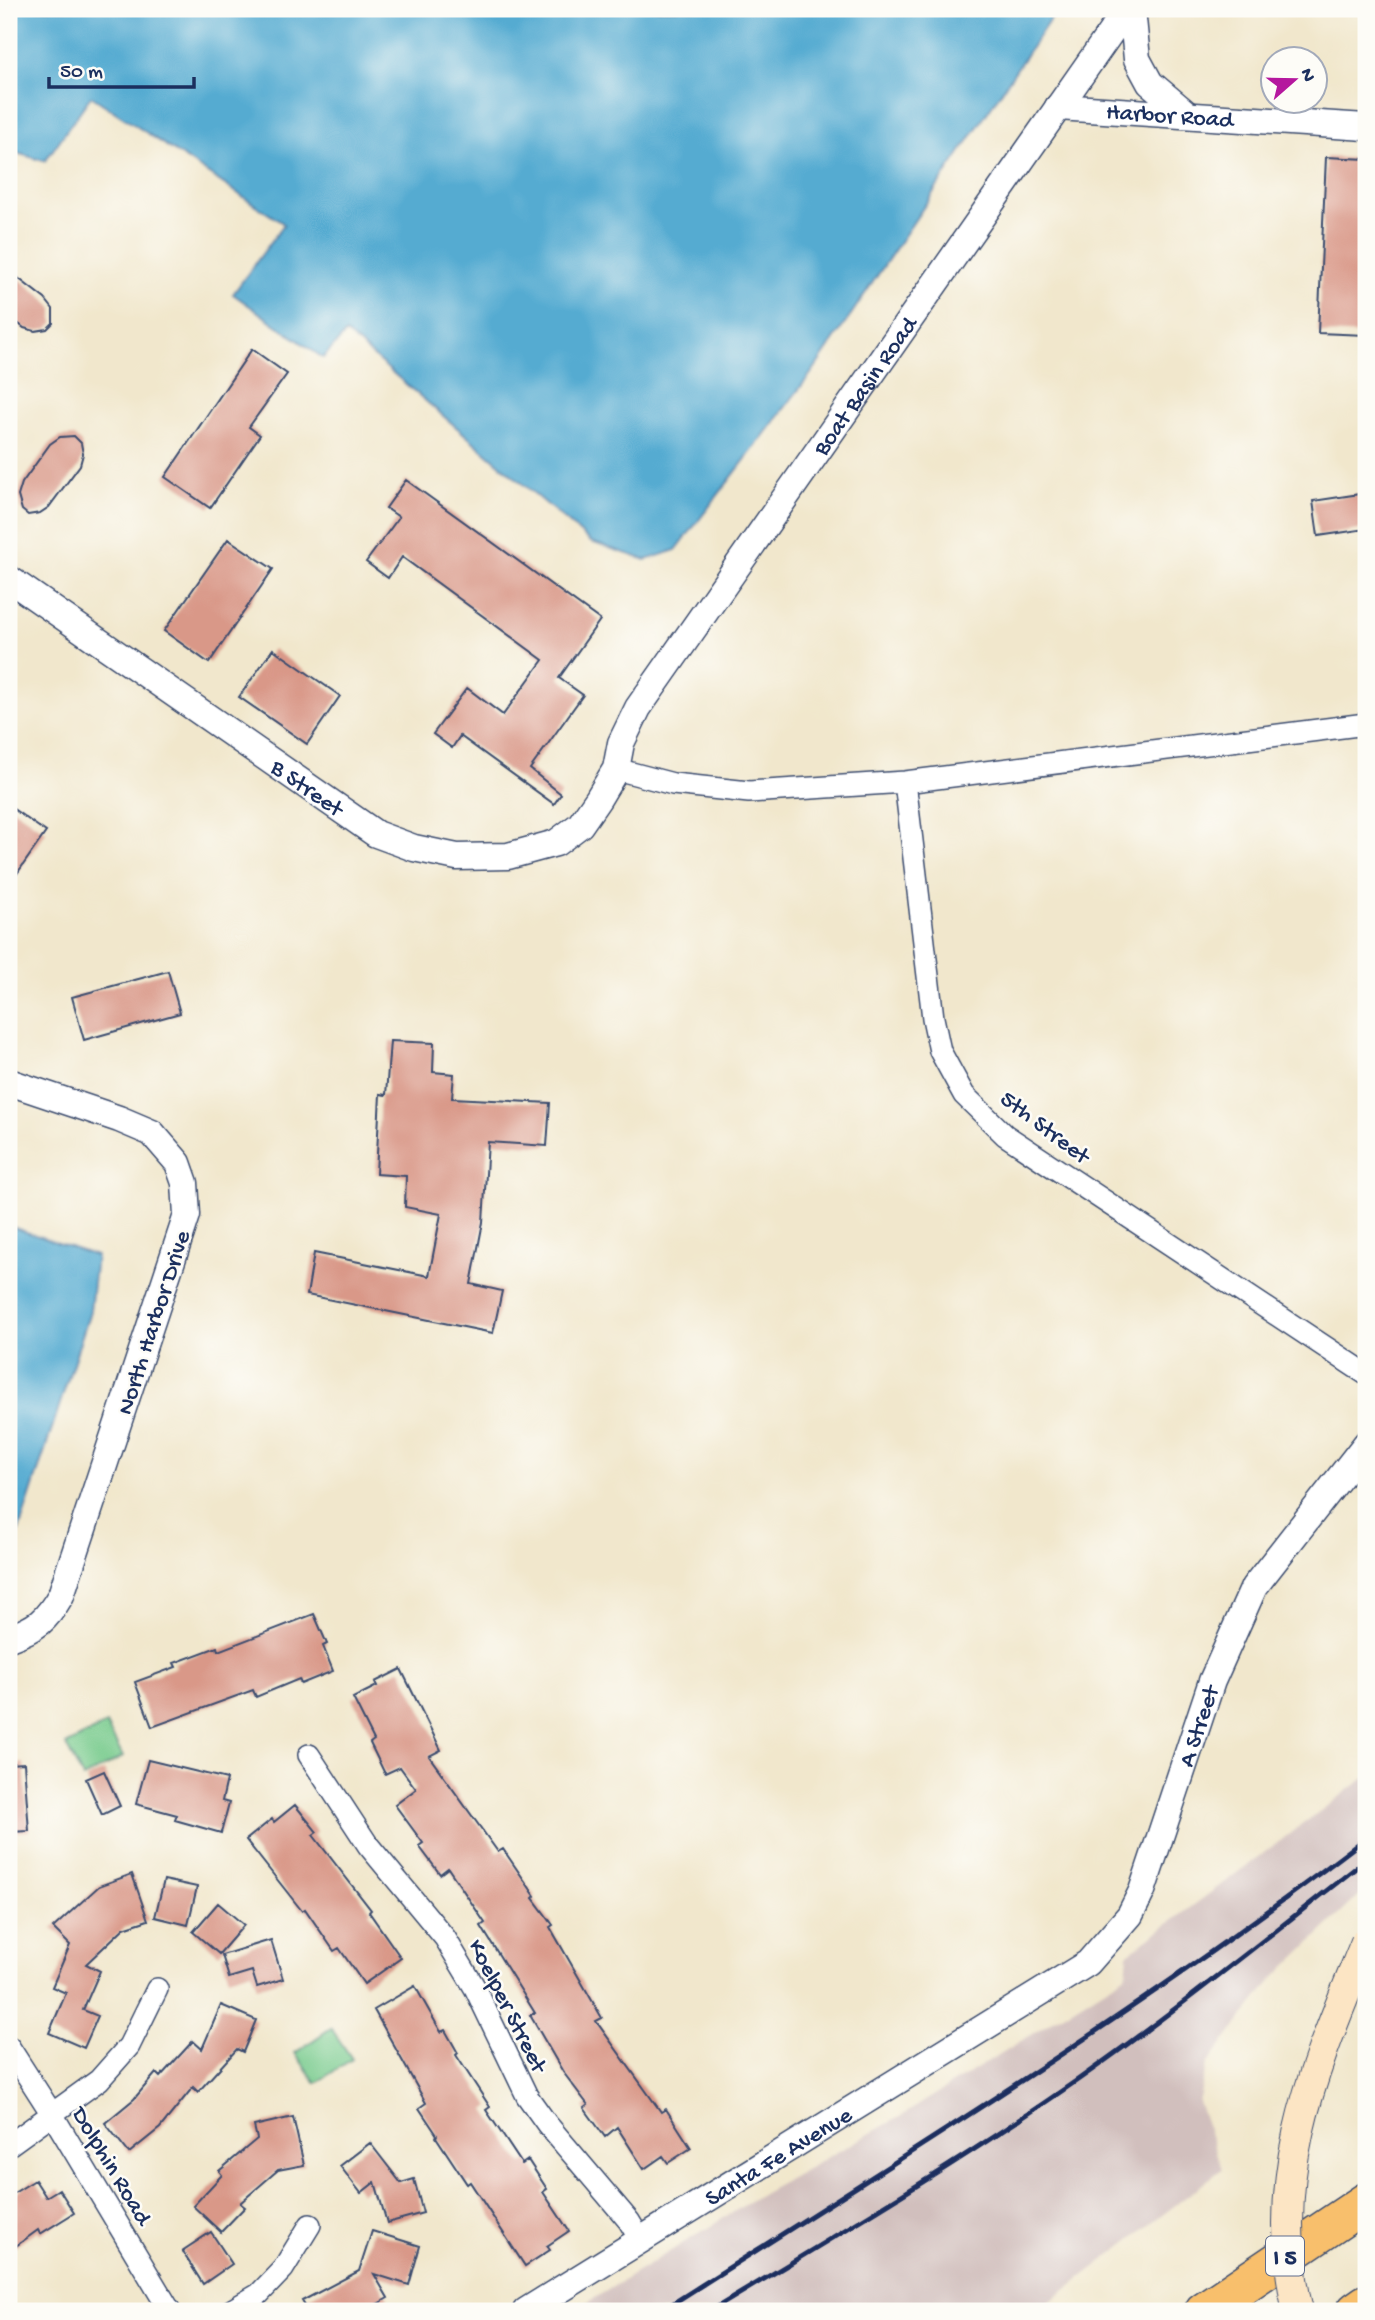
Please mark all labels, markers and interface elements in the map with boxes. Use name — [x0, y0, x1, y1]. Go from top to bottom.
scale bar — [49, 46, 194, 90]
north arrow — [1260, 46, 1330, 116]
text: 50 m — [60, 61, 103, 86]
text: N — [1294, 66, 1320, 85]
street label: Harbor Road — [1105, 99, 1236, 136]
street label: Boat Basin Road — [808, 311, 926, 463]
street label: B Street — [263, 754, 350, 826]
street label: 5th Street — [993, 1086, 1096, 1173]
street label: North Harbor Drive — [112, 1227, 199, 1419]
street label: A Street — [1173, 1680, 1228, 1771]
street label: Koelper Street — [460, 1935, 553, 2080]
street label: Dolphin Road — [62, 2101, 158, 2233]
street label: Santa Fe Avenue — [701, 2101, 859, 2215]
road number: I 5 — [1266, 2236, 1304, 2276]

